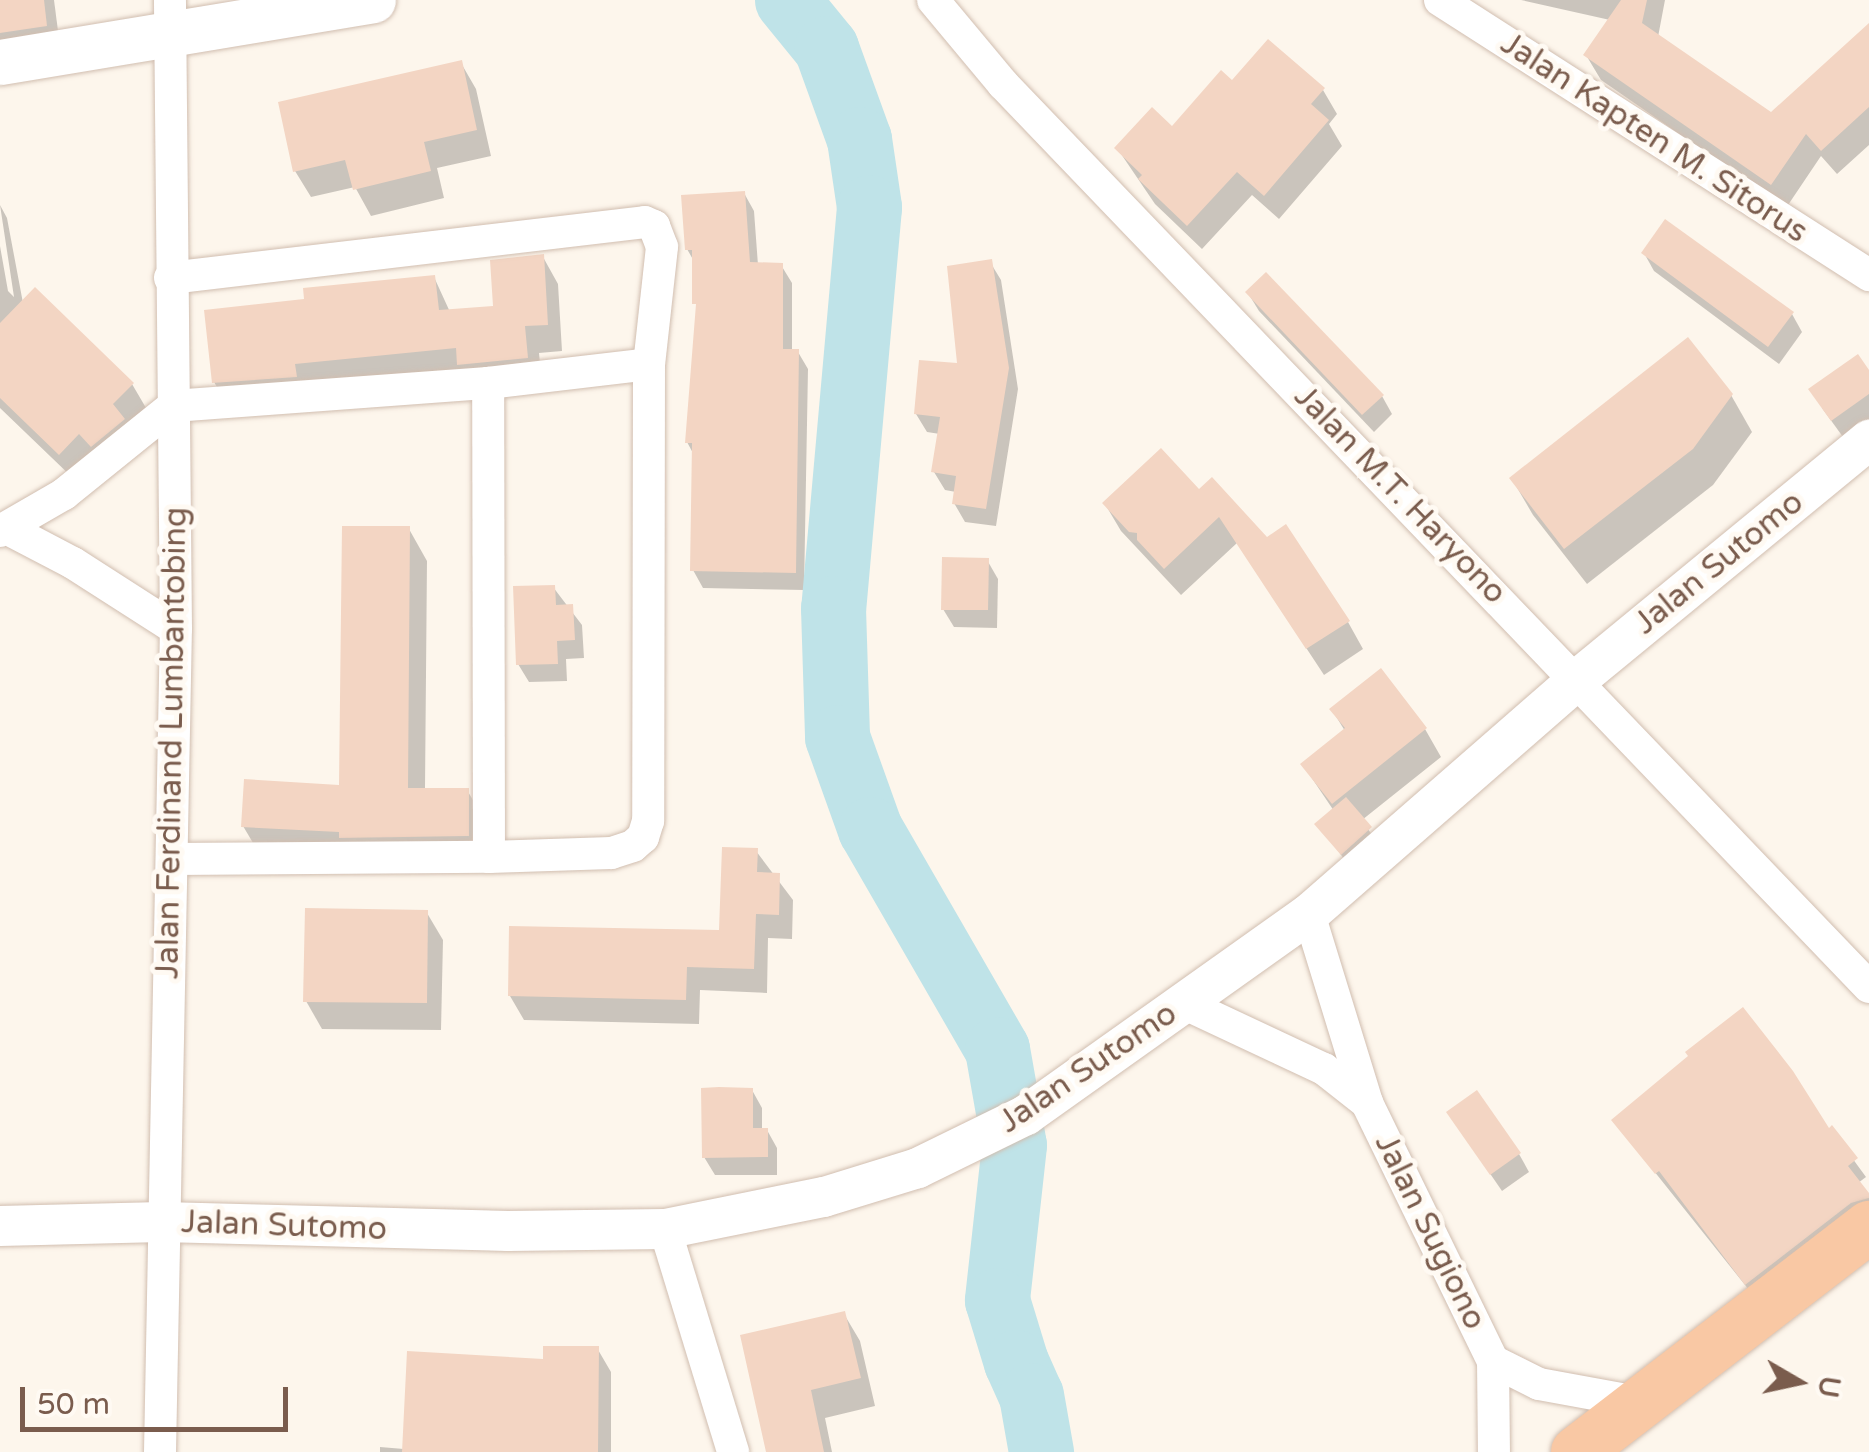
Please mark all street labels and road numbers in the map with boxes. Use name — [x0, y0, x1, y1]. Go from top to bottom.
street label: Jalan Kapten M. Sitorus — [1494, 25, 1814, 251]
street label: Jalan M.T. Haryono — [1286, 378, 1514, 612]
street label: Jalan Sutomo — [1627, 483, 1811, 643]
street label: Jalan Ferdinand Lumbantobing — [149, 507, 195, 979]
street label: Jalan Sutomo — [992, 995, 1184, 1141]
street label: Jalan Sugiono — [1366, 1128, 1494, 1336]
street label: Jalan Sutomo — [180, 1203, 388, 1249]

